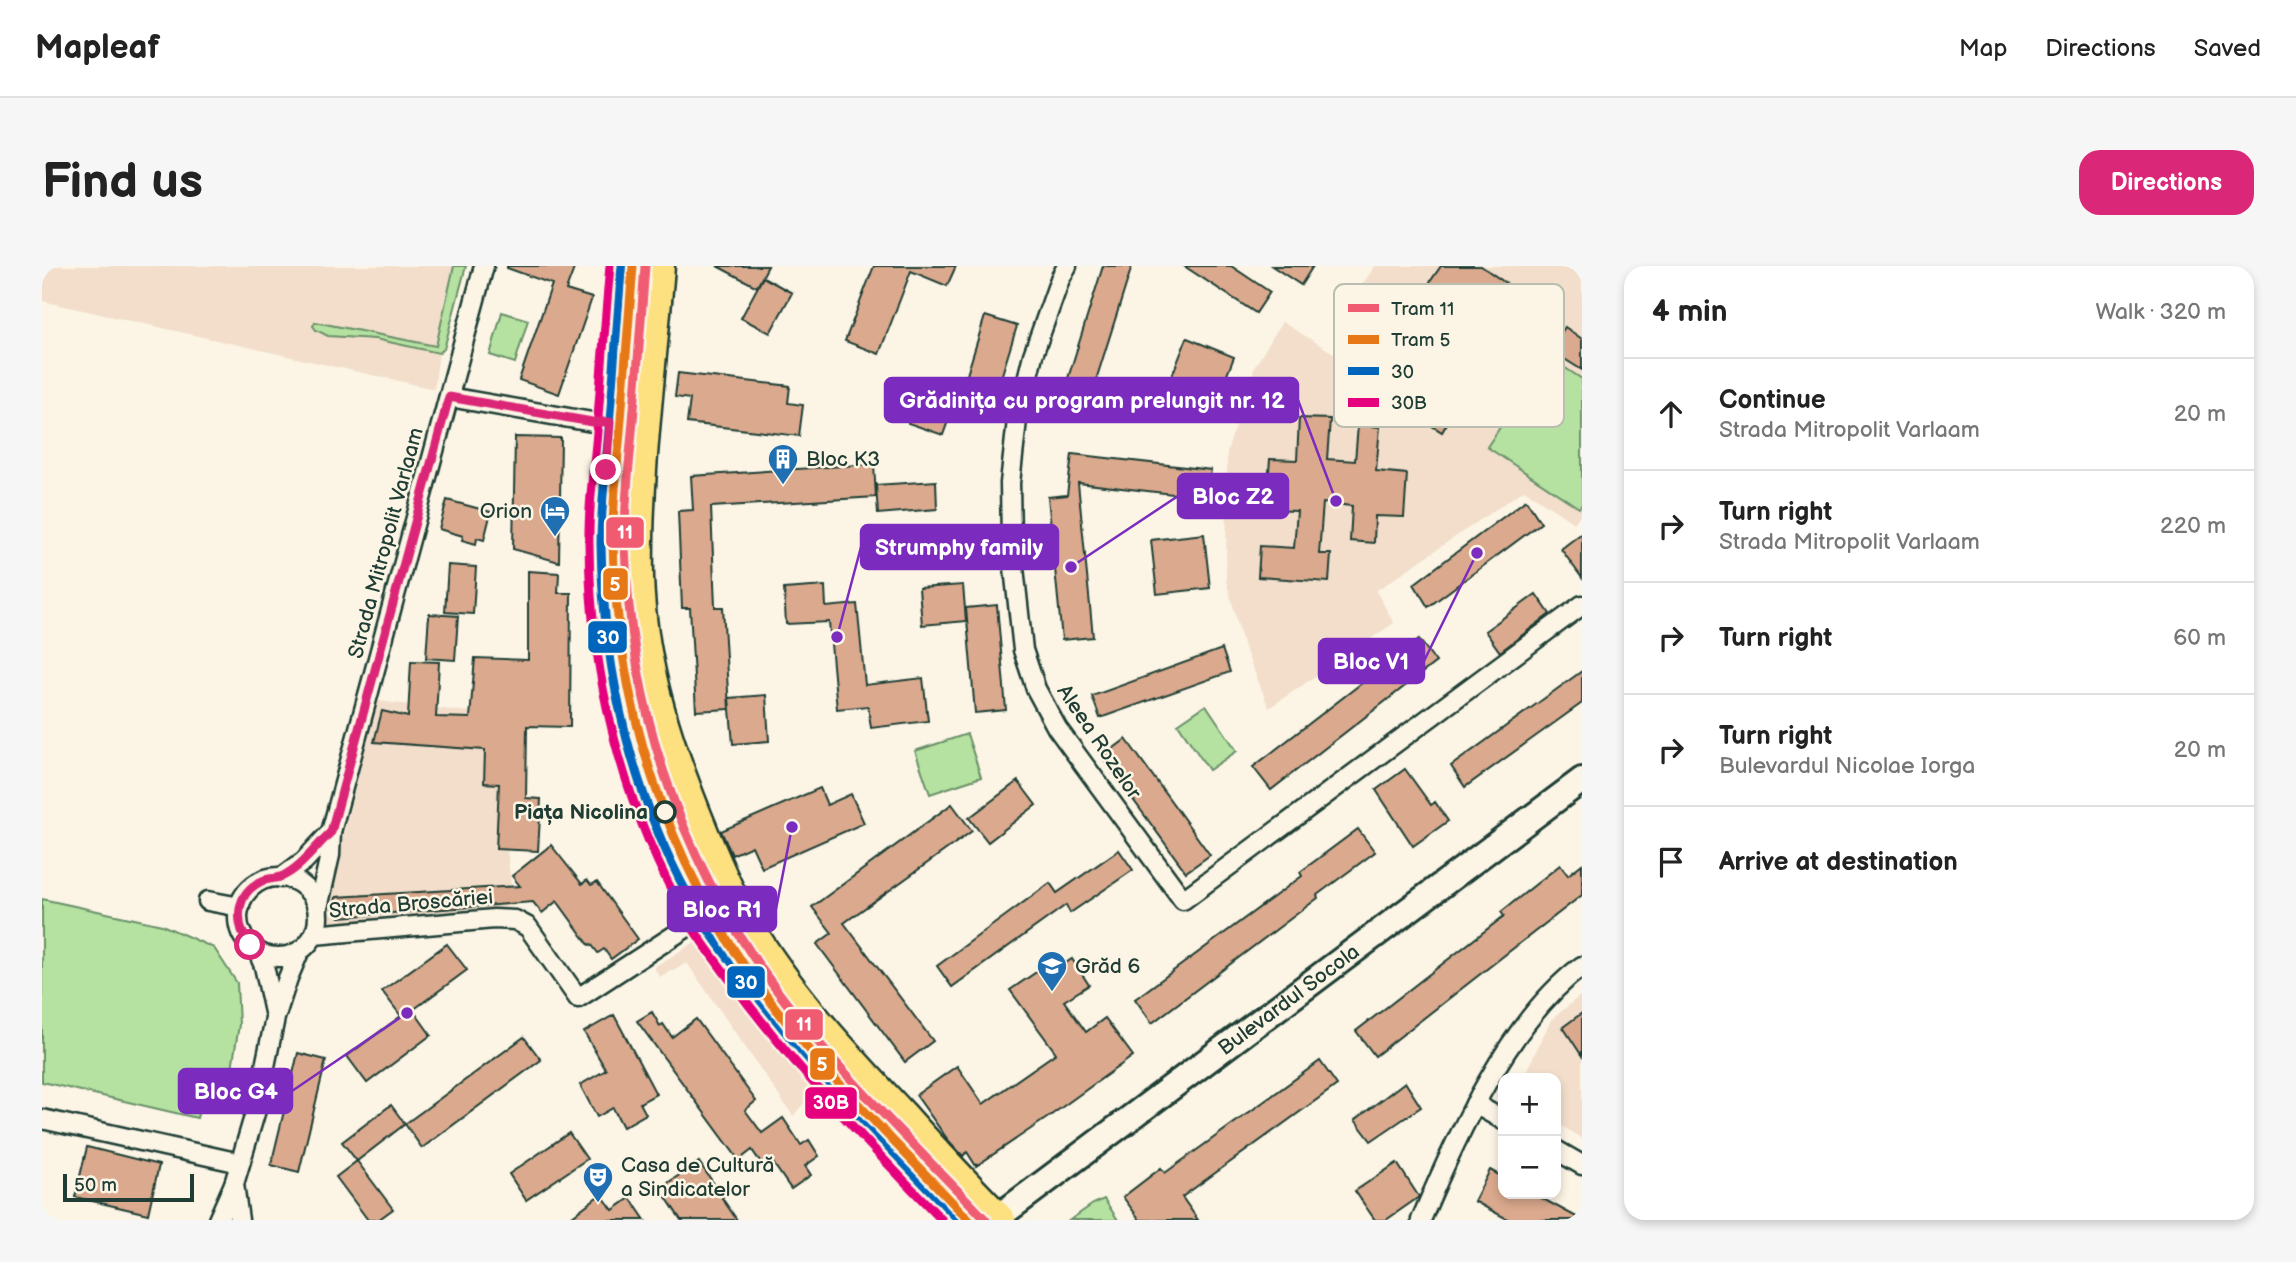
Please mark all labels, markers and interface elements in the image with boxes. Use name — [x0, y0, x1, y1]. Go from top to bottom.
text: Mapleaf — [35, 28, 160, 68]
text: Map — [1959, 34, 2007, 63]
text: Directions — [2045, 34, 2156, 63]
text: Saved — [2194, 34, 2261, 63]
button: Directions — [2079, 150, 2254, 215]
text: Find us — [42, 153, 203, 212]
legend — [1334, 284, 1564, 427]
text: 4 min — [1652, 294, 1727, 330]
text: Tram 11 — [1391, 298, 1454, 321]
text: Walk · 320 m — [2095, 298, 2226, 326]
text: Tram 5 — [1391, 329, 1451, 352]
text: 30 — [1391, 361, 1414, 384]
callout: Grădinița cu program prelungit nr. 12 — [885, 378, 1298, 422]
text: Continue — [1719, 385, 1826, 416]
text: Grădinița cu program prelungit nr. 12 — [899, 387, 1285, 415]
text: 30B — [1391, 392, 1427, 415]
icon: ahead — [1652, 395, 1690, 433]
text: 20 m — [2174, 400, 2226, 428]
text: Strada Mitropolit Varlaam — [1719, 416, 1980, 444]
street label: Strada Mitropolit Varlaam — [343, 425, 429, 661]
building icon: Bloc K3 — [766, 442, 800, 486]
place label: Bloc K3 — [806, 447, 880, 472]
route end — [590, 454, 621, 485]
callout: Bloc Z2 — [1178, 474, 1288, 518]
text: Bloc Z2 — [1192, 483, 1274, 511]
hotel icon: Orion — [538, 494, 572, 538]
text: Turn right — [1719, 497, 1832, 528]
place label: Orion — [480, 499, 532, 524]
icon: right — [1652, 507, 1690, 545]
text: 220 m — [2160, 512, 2226, 540]
line badge: 11 — [605, 516, 645, 549]
text: 11 — [617, 522, 633, 545]
callout: Strumphy family — [861, 525, 1058, 569]
text: Strada Mitropolit Varlaam — [1719, 528, 1980, 556]
text: Strumphy family — [875, 534, 1043, 562]
line badge: 5 — [602, 567, 629, 601]
text: 5 — [610, 574, 621, 597]
icon: right — [1652, 619, 1690, 657]
line badge: 30 — [587, 620, 628, 654]
text: Turn right — [1719, 623, 1832, 654]
text: 60 m — [2173, 624, 2226, 652]
text: 30 — [597, 627, 619, 650]
callout: Bloc V1 — [1319, 639, 1424, 683]
text: Bloc V1 — [1333, 648, 1409, 676]
street label: Aleea Rozelor — [1052, 680, 1147, 804]
text: Turn right — [1719, 721, 1832, 752]
icon: right — [1652, 731, 1690, 769]
text: 20 m — [2174, 736, 2226, 764]
text: Bulevardul Nicolae Iorga — [1719, 752, 1975, 780]
place label: Piața Nicolina — [514, 800, 648, 825]
marker: Piața Nicolina — [654, 801, 676, 823]
icon: arrive — [1652, 843, 1690, 881]
text: Arrive at destination — [1719, 847, 1958, 878]
street label: Strada Broscăriei — [328, 884, 494, 924]
callout: Bloc R1 — [668, 887, 776, 931]
text: Bloc R1 — [682, 896, 762, 924]
route start — [234, 929, 265, 960]
street label: Bulevardul Socola — [1213, 939, 1364, 1060]
school or university icon: Grăd 6 — [1035, 949, 1069, 993]
place label: Grăd 6 — [1075, 954, 1140, 979]
line badge: 30 — [726, 965, 766, 999]
text: 30 — [735, 972, 757, 995]
line badge: 11 — [784, 1008, 824, 1041]
text: 11 — [796, 1014, 812, 1037]
line badge: 5 — [809, 1047, 836, 1081]
text: 5 — [817, 1054, 828, 1077]
callout: Bloc G4 — [179, 1069, 292, 1113]
map controls — [1498, 1073, 1561, 1199]
button: + — [1498, 1073, 1561, 1136]
text: Bloc G4 — [194, 1078, 279, 1106]
line badge: 30B — [804, 1086, 858, 1120]
text: 30B — [813, 1092, 849, 1115]
button: − — [1498, 1136, 1561, 1199]
place label: Casa de Cultură a Sindicatelor — [621, 1153, 774, 1202]
theatre icon: Casa de Cultură a Sindicatelor — [581, 1160, 615, 1204]
scale bar — [63, 1171, 194, 1203]
text: 50 m — [74, 1174, 117, 1197]

